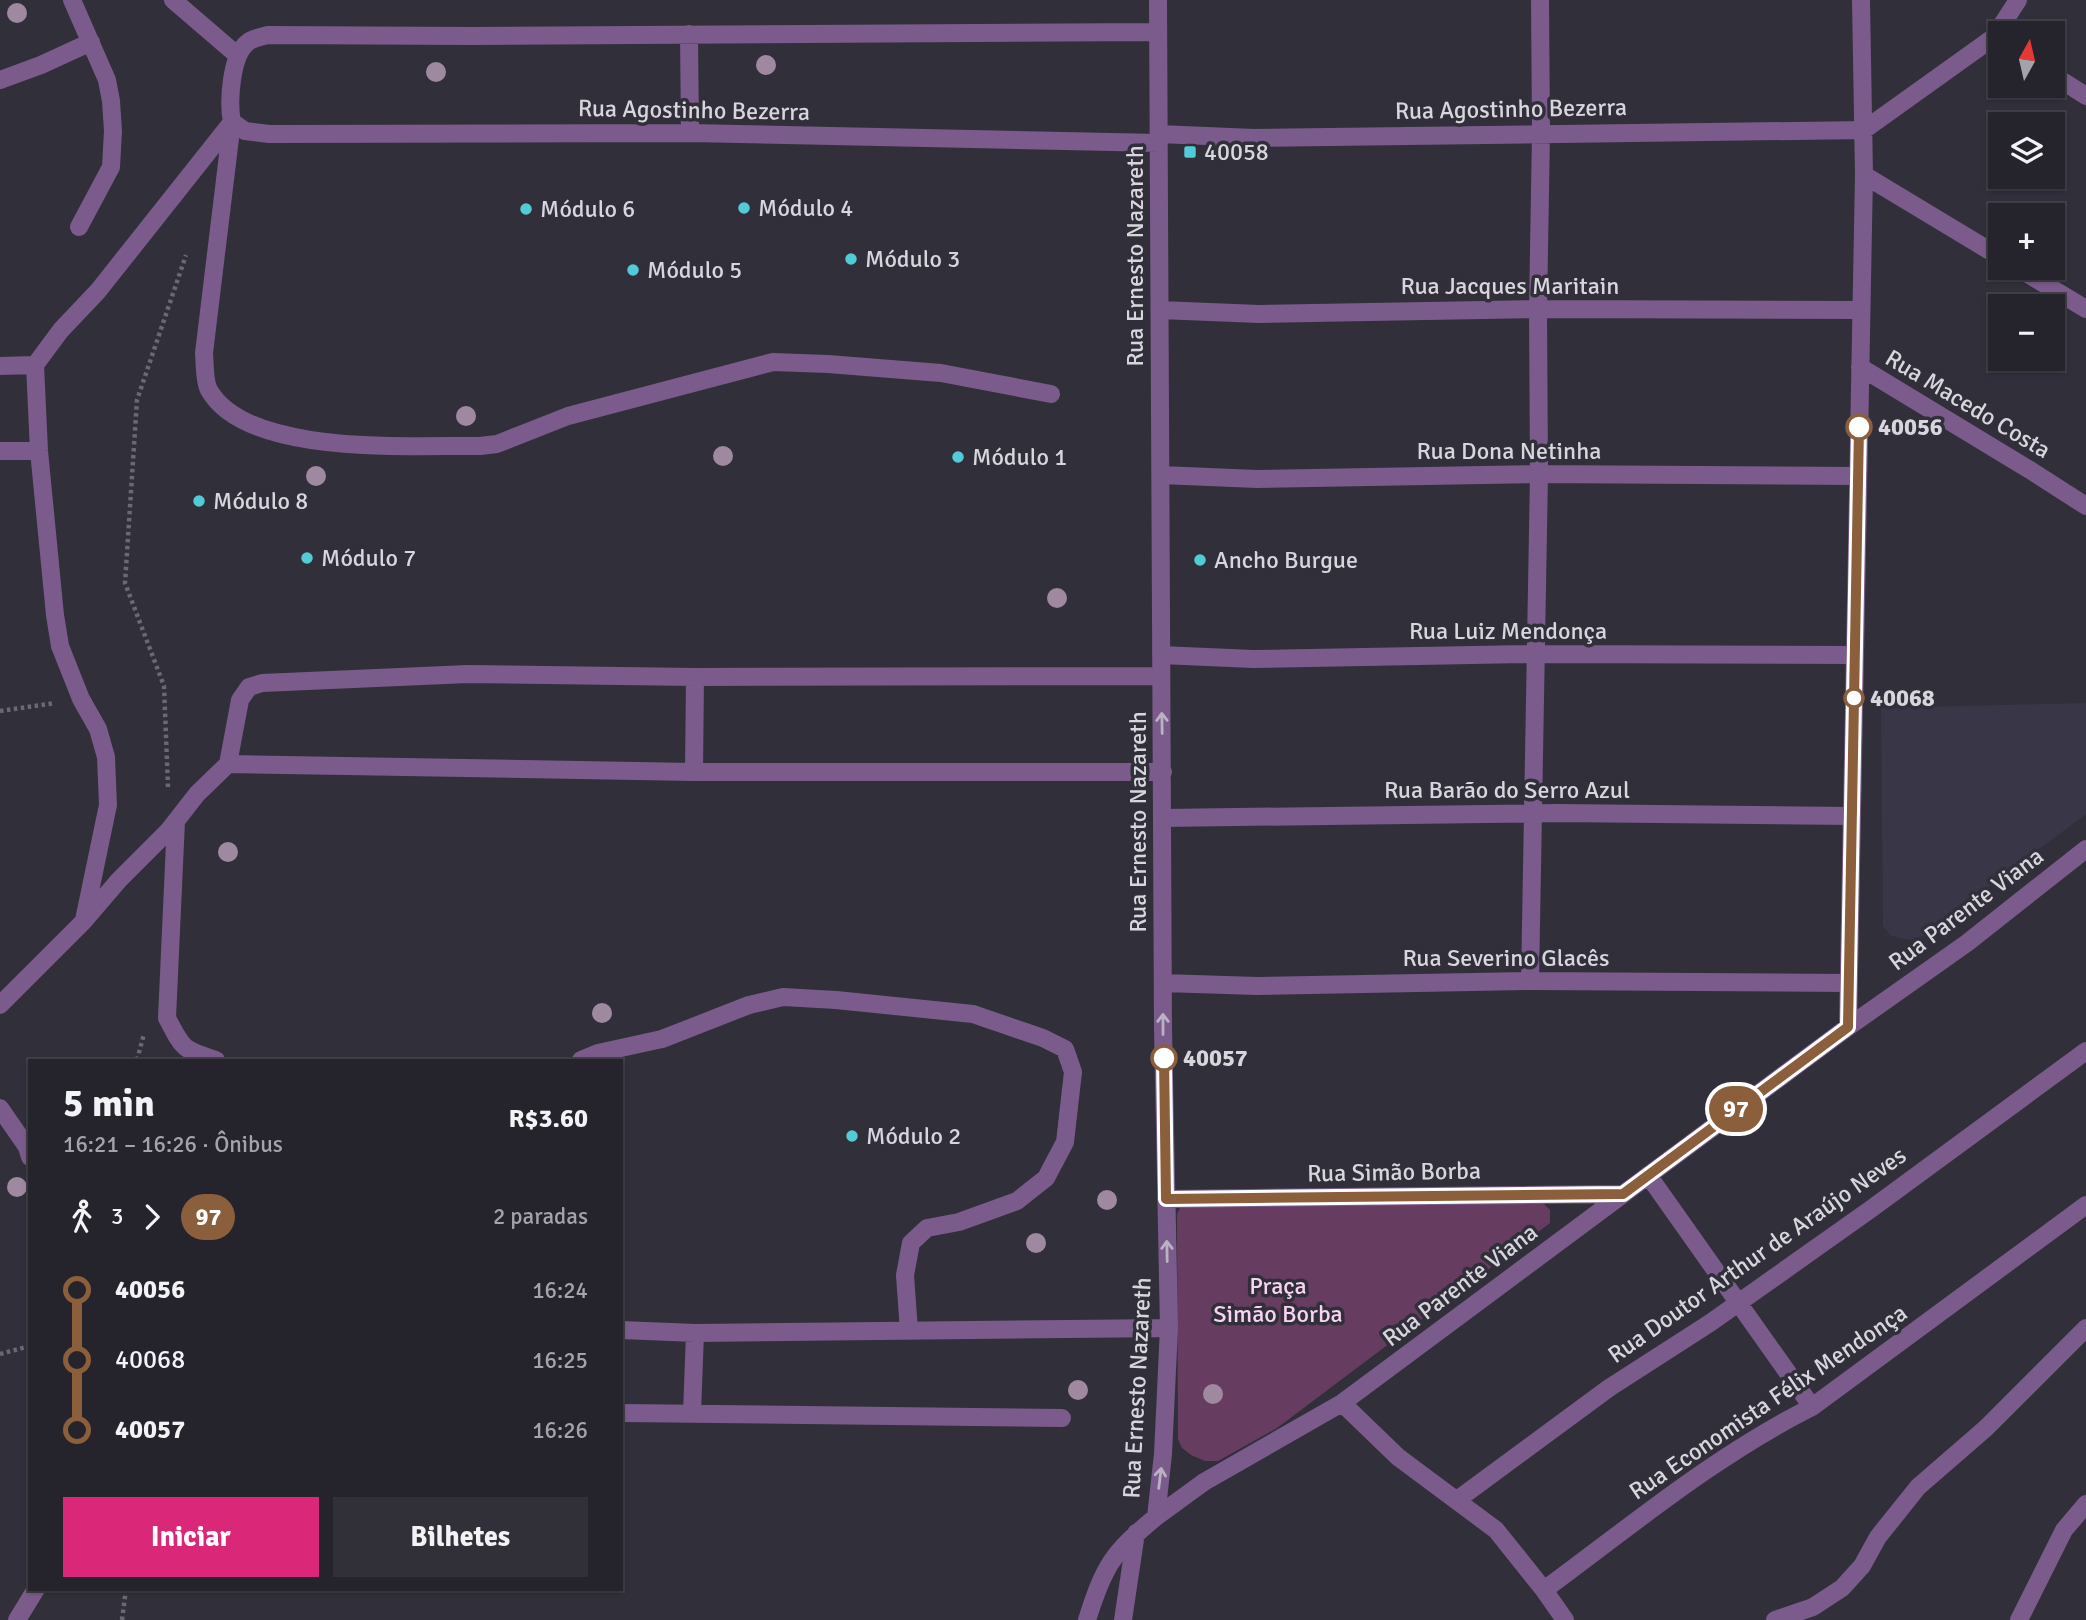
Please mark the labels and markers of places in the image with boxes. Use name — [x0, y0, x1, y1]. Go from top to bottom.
place label: 40058 — [1204, 137, 1269, 167]
marker: 40058 — [1182, 144, 1198, 160]
place label: Módulo 4 — [758, 193, 853, 223]
place label: Módulo 6 — [540, 194, 635, 224]
marker: Módulo 4 — [736, 200, 752, 216]
marker: Módulo 6 — [518, 201, 534, 217]
place label: Módulo 3 — [865, 244, 960, 274]
marker: Módulo 3 — [843, 251, 859, 267]
place label: Módulo 5 — [647, 255, 742, 285]
marker: Módulo 5 — [625, 262, 641, 278]
place label: 40056 — [1878, 412, 1943, 442]
marker: 40056 — [1846, 414, 1872, 440]
place label: Módulo 1 — [972, 442, 1067, 472]
marker: Módulo 1 — [950, 449, 966, 465]
place label: Módulo 8 — [213, 486, 308, 516]
marker: Módulo 8 — [191, 493, 207, 509]
place label: Módulo 7 — [321, 543, 416, 573]
place label: Ancho Burgue — [1214, 545, 1358, 575]
marker: Módulo 7 — [299, 550, 315, 566]
marker: Ancho Burgue — [1192, 552, 1208, 568]
place label: 40068 — [1870, 683, 1935, 713]
marker: 40068 — [1844, 688, 1864, 708]
place label: 40057 — [1183, 1043, 1248, 1073]
marker: 40057 — [1151, 1045, 1177, 1071]
place label: Módulo 2 — [866, 1121, 961, 1151]
marker: Módulo 2 — [844, 1128, 860, 1144]

